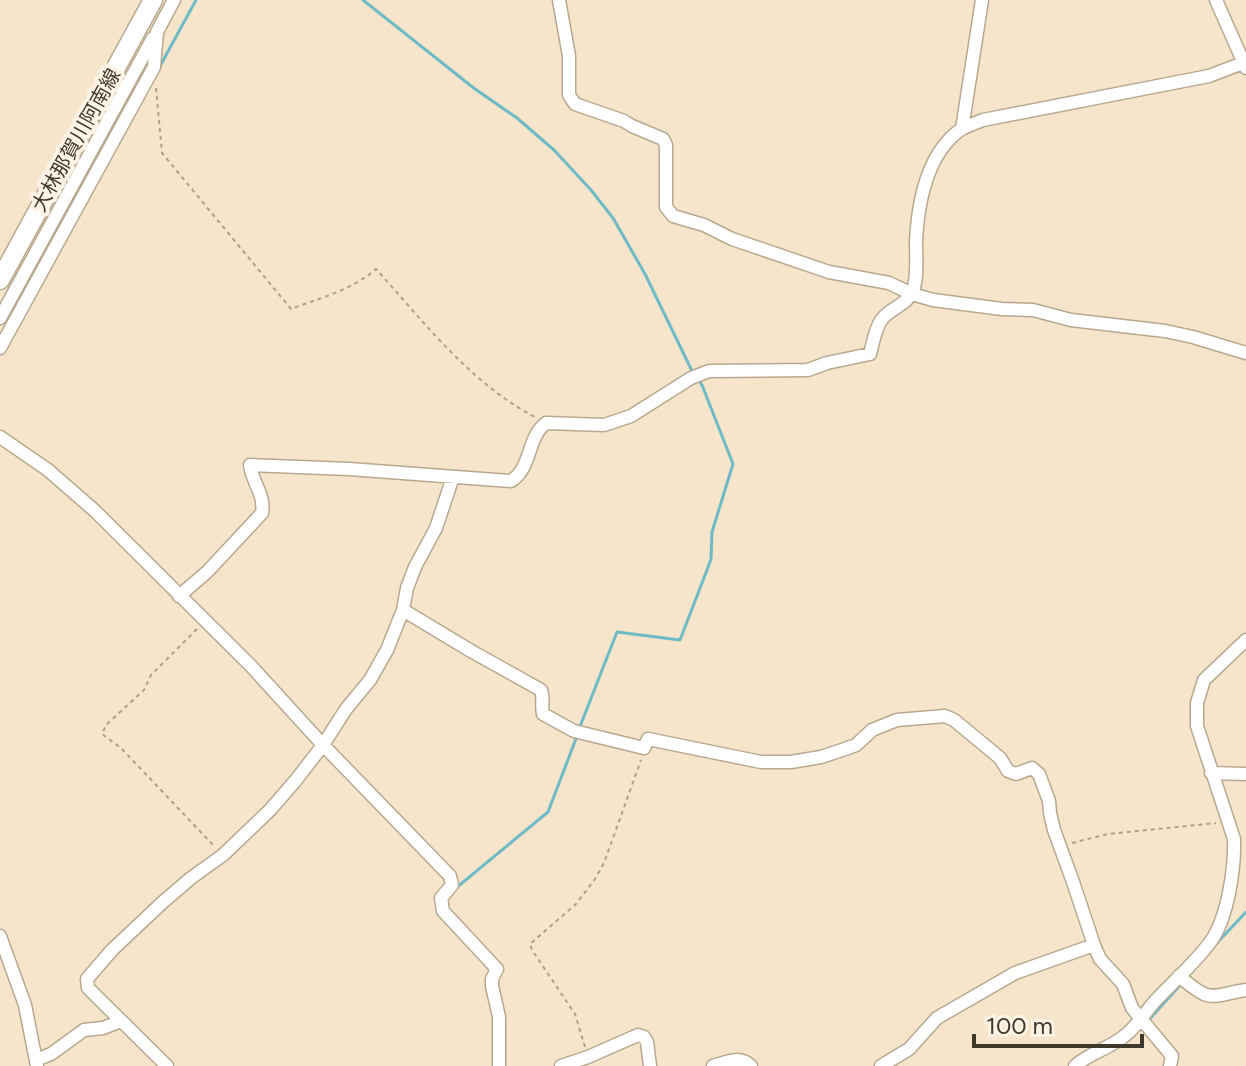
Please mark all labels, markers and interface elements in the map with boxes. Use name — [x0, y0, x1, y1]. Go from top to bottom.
street label: 大林那賀川阿南線 — [27, 64, 125, 216]
scale bar — [974, 998, 1142, 1048]
text: 100 m — [986, 1011, 1053, 1040]

